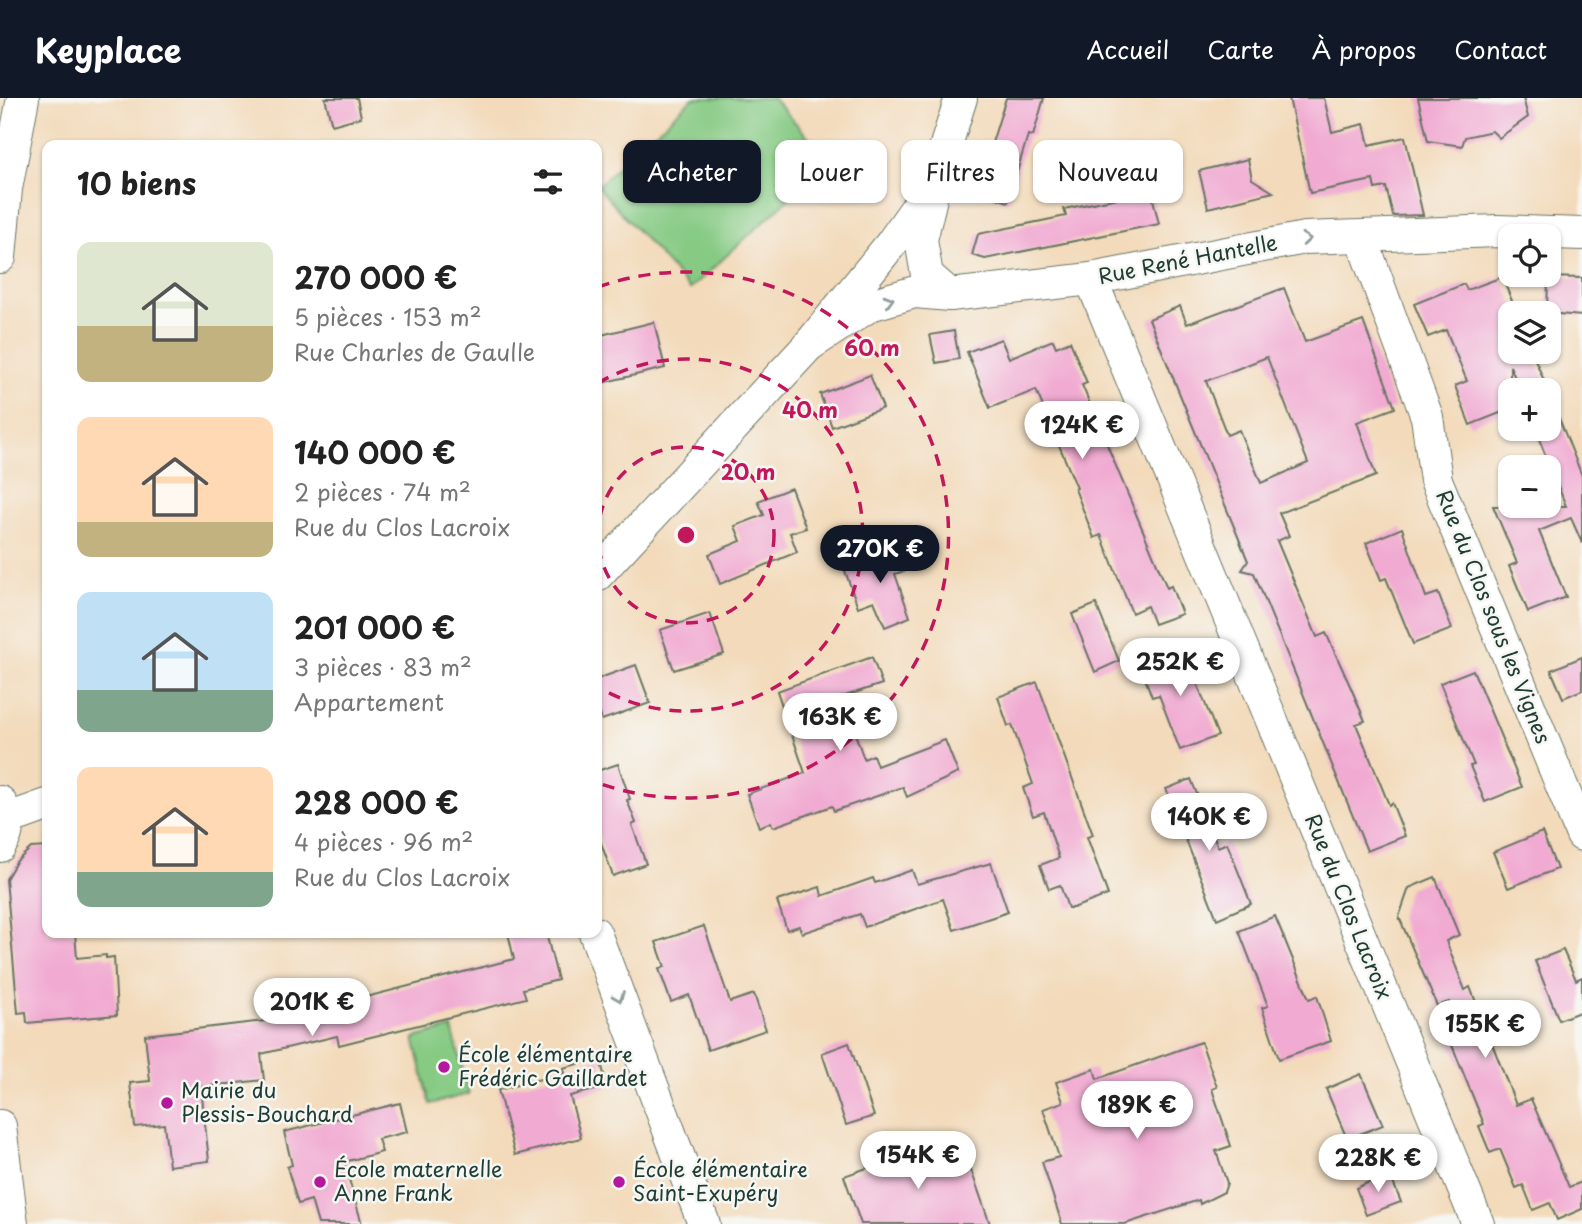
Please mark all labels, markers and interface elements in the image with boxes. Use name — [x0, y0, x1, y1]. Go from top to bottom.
text: Keyplace — [35, 24, 182, 74]
text: Accueil — [1086, 31, 1169, 67]
text: Carte — [1207, 31, 1274, 67]
text: À propos — [1312, 31, 1416, 67]
text: Contact — [1454, 31, 1547, 67]
chip: Acheter — [623, 140, 761, 203]
chip: Louer — [775, 140, 887, 203]
chip: Filtres — [901, 140, 1019, 203]
chip: Nouveau — [1033, 140, 1183, 203]
text: 10 biens — [77, 160, 196, 205]
icon: filters — [529, 163, 567, 201]
map controls — [1498, 224, 1561, 518]
button: locate — [1498, 224, 1561, 287]
street label: Rue René Hantelle — [1095, 225, 1280, 291]
one-way arrow — [1301, 232, 1312, 247]
text: 270 000 € — [294, 254, 458, 299]
icon: home — [133, 270, 217, 354]
one-way arrow — [883, 294, 895, 308]
text: 5 pièces · 153 m² — [294, 299, 482, 334]
button: layers — [1498, 301, 1561, 364]
text: 60 m — [844, 331, 900, 363]
text: Rue Charles de Gaulle — [294, 334, 535, 369]
button: + — [1498, 378, 1561, 441]
text: 40 m — [782, 393, 838, 425]
pin: 124K € — [1025, 402, 1139, 461]
text: 124K € — [1040, 406, 1124, 441]
text: 140 000 € — [294, 429, 456, 474]
icon: home — [133, 445, 217, 529]
text: 20 m — [721, 455, 775, 487]
button: − — [1498, 455, 1561, 518]
text: 2 pièces · 74 m² — [294, 474, 471, 509]
street label: Rue du Clos sous les Vignes — [1429, 485, 1560, 748]
text: Rue du Clos Lacroix — [294, 509, 510, 544]
centre of rings — [674, 523, 698, 547]
pin: 270K € — [823, 526, 937, 585]
text: 270K € — [836, 530, 924, 565]
text: 201 000 € — [294, 604, 455, 649]
icon: home — [133, 620, 217, 704]
pin: 252K € — [1123, 638, 1237, 698]
text: 252K € — [1136, 643, 1224, 678]
text: 3 pièces · 83 m² — [294, 649, 472, 684]
text: Appartement — [294, 684, 444, 719]
pin: 163K € — [783, 694, 897, 753]
text: 163K € — [798, 698, 882, 733]
text: 228 000 € — [294, 779, 459, 824]
pin: 140K € — [1152, 794, 1266, 853]
icon: home — [133, 795, 217, 879]
text: 140K € — [1167, 798, 1251, 833]
street label: Rue du Clos Lacroix — [1298, 809, 1402, 1004]
text: 4 pièces · 96 m² — [294, 824, 473, 859]
text: Rue du Clos Lacroix — [294, 859, 510, 894]
pin: 201K € — [255, 978, 369, 1038]
text: 201K € — [269, 983, 355, 1018]
one-way arrow — [610, 990, 624, 1002]
pin: 155K € — [1428, 1000, 1542, 1060]
text: 155K € — [1445, 1005, 1525, 1040]
place label: École élémentaire Frédéric Gaillardet — [458, 1037, 647, 1093]
marker: École élémentaire Frédéric Gaillardet — [436, 1059, 452, 1075]
place label: Mairie du Plessis-Bouchard — [181, 1073, 353, 1129]
pin: 189K € — [1080, 1082, 1194, 1141]
text: 189K € — [1097, 1086, 1177, 1121]
marker: Mairie du Plessis-Bouchard — [159, 1095, 175, 1111]
pin: 154K € — [861, 1132, 975, 1191]
pin: 228K € — [1321, 1134, 1435, 1194]
text: 154K € — [876, 1136, 960, 1171]
text: 228K € — [1335, 1139, 1421, 1174]
place label: École maternelle Anne Frank — [334, 1152, 502, 1208]
place label: École élémentaire Saint-Exupéry — [633, 1152, 808, 1208]
marker: École maternelle Anne Frank — [312, 1174, 328, 1190]
marker: École élémentaire Saint-Exupéry — [611, 1174, 627, 1190]

